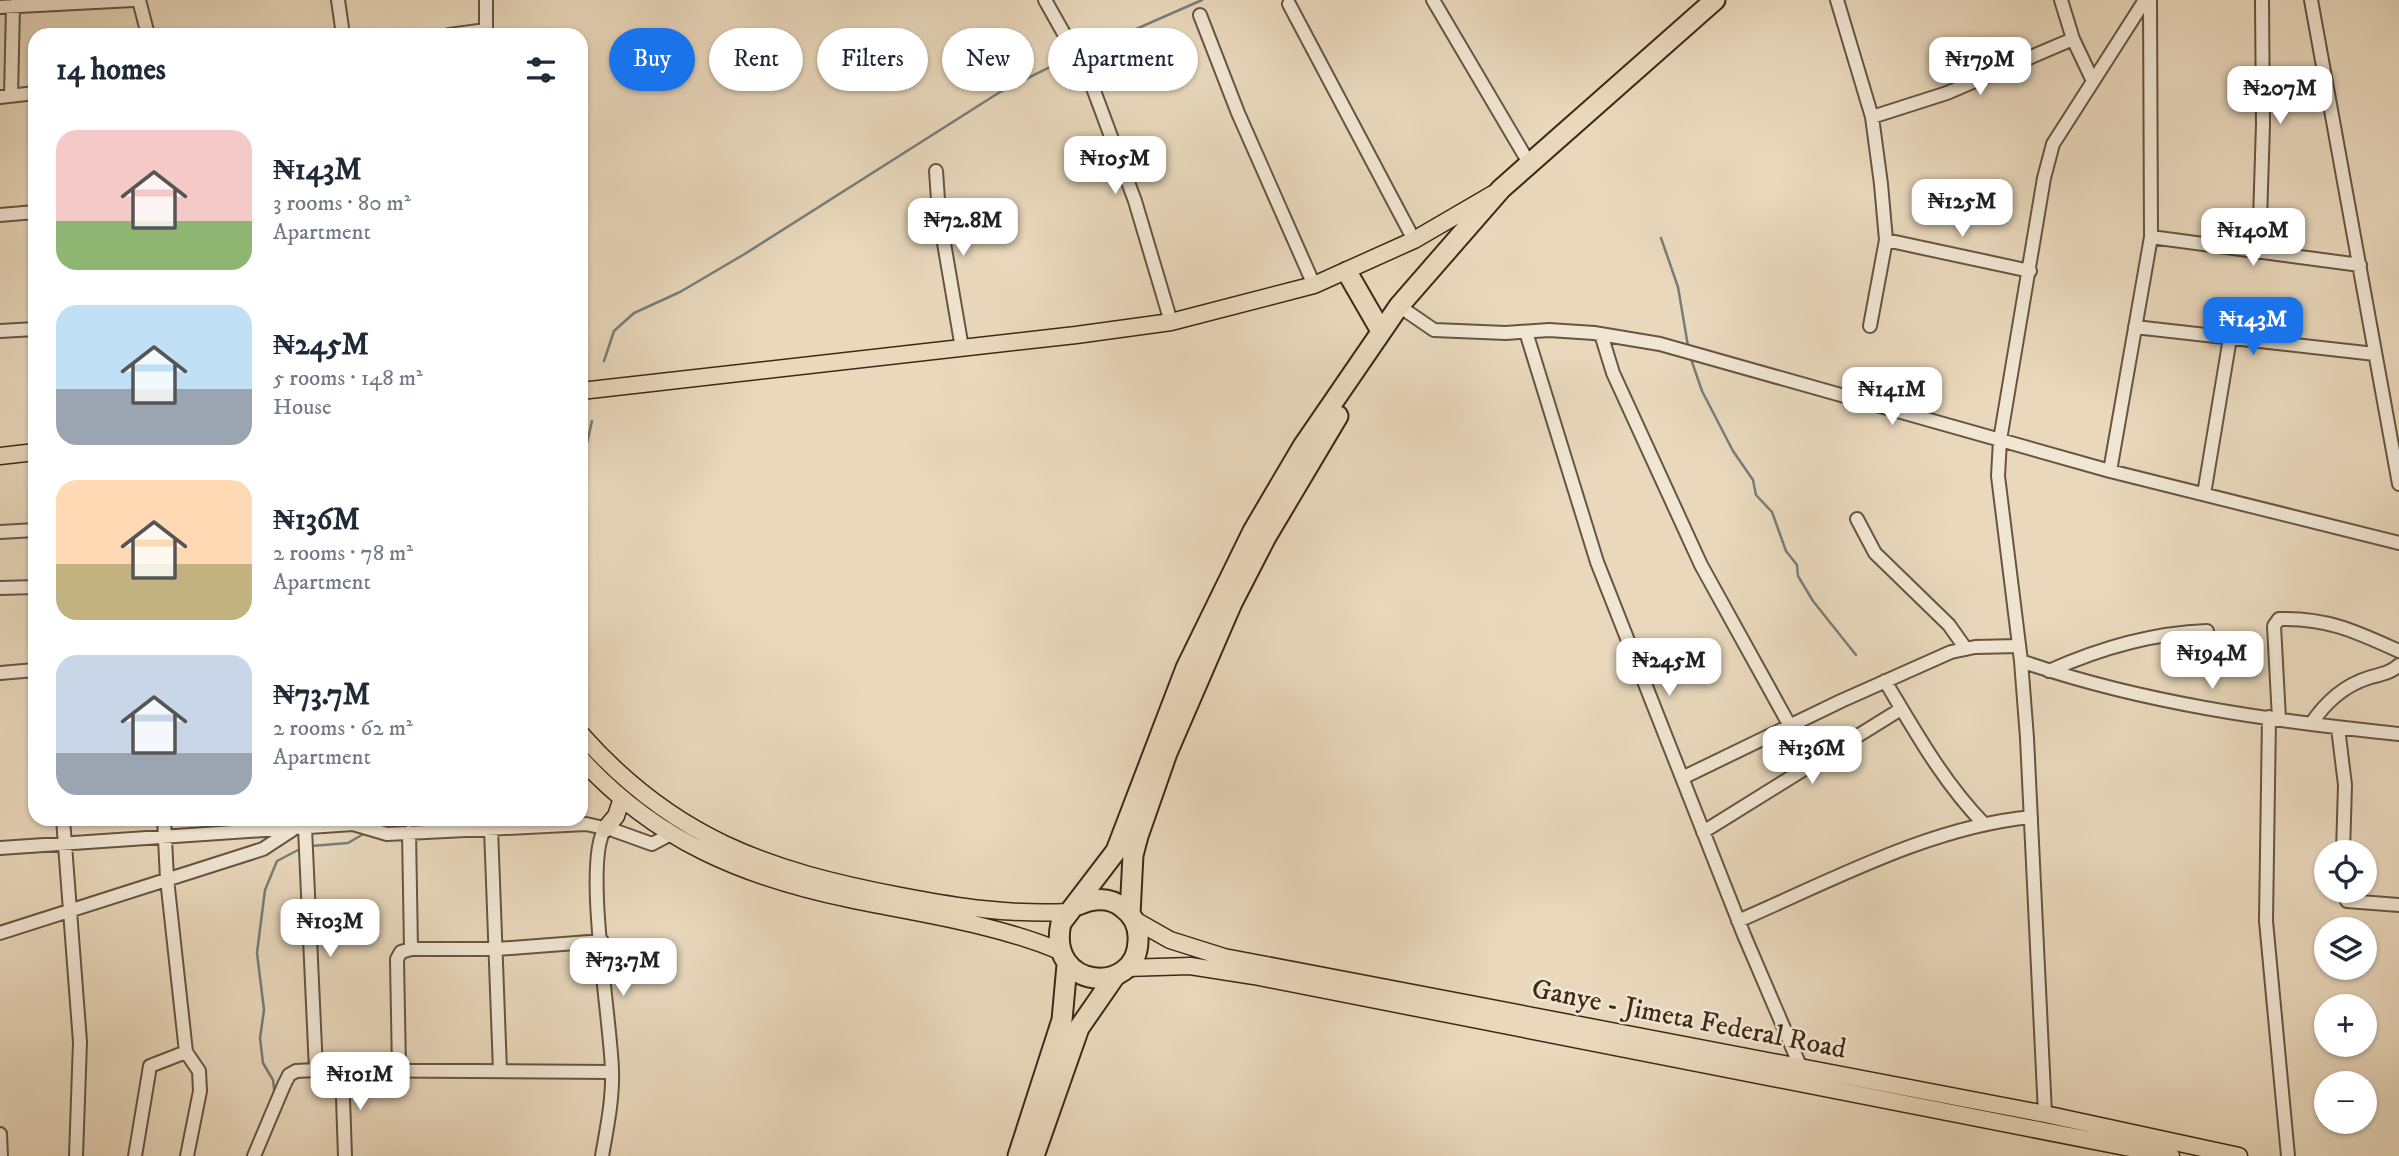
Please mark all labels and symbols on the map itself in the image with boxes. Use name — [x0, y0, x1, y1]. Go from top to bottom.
pin: ₦179M — [1931, 38, 2029, 97]
pin: ₦207M — [2231, 66, 2329, 126]
pin: ₦105M — [1066, 136, 1164, 196]
pin: ₦125M — [1913, 180, 2011, 239]
pin: ₦72.8M — [906, 198, 1020, 258]
pin: ₦140M — [2204, 208, 2302, 268]
pin: ₦143M — [2204, 298, 2302, 357]
pin: ₦141M — [1843, 368, 1941, 427]
pin: ₦194M — [2163, 632, 2261, 691]
pin: ₦245M — [1620, 638, 1718, 698]
pin: ₦136M — [1763, 726, 1861, 786]
pin: ₦103M — [281, 900, 379, 959]
pin: ₦73.7M — [566, 939, 680, 998]
street label: Ganye - Jimeta Federal Road — [1529, 971, 1849, 1067]
pin: ₦101M — [311, 1052, 409, 1112]

